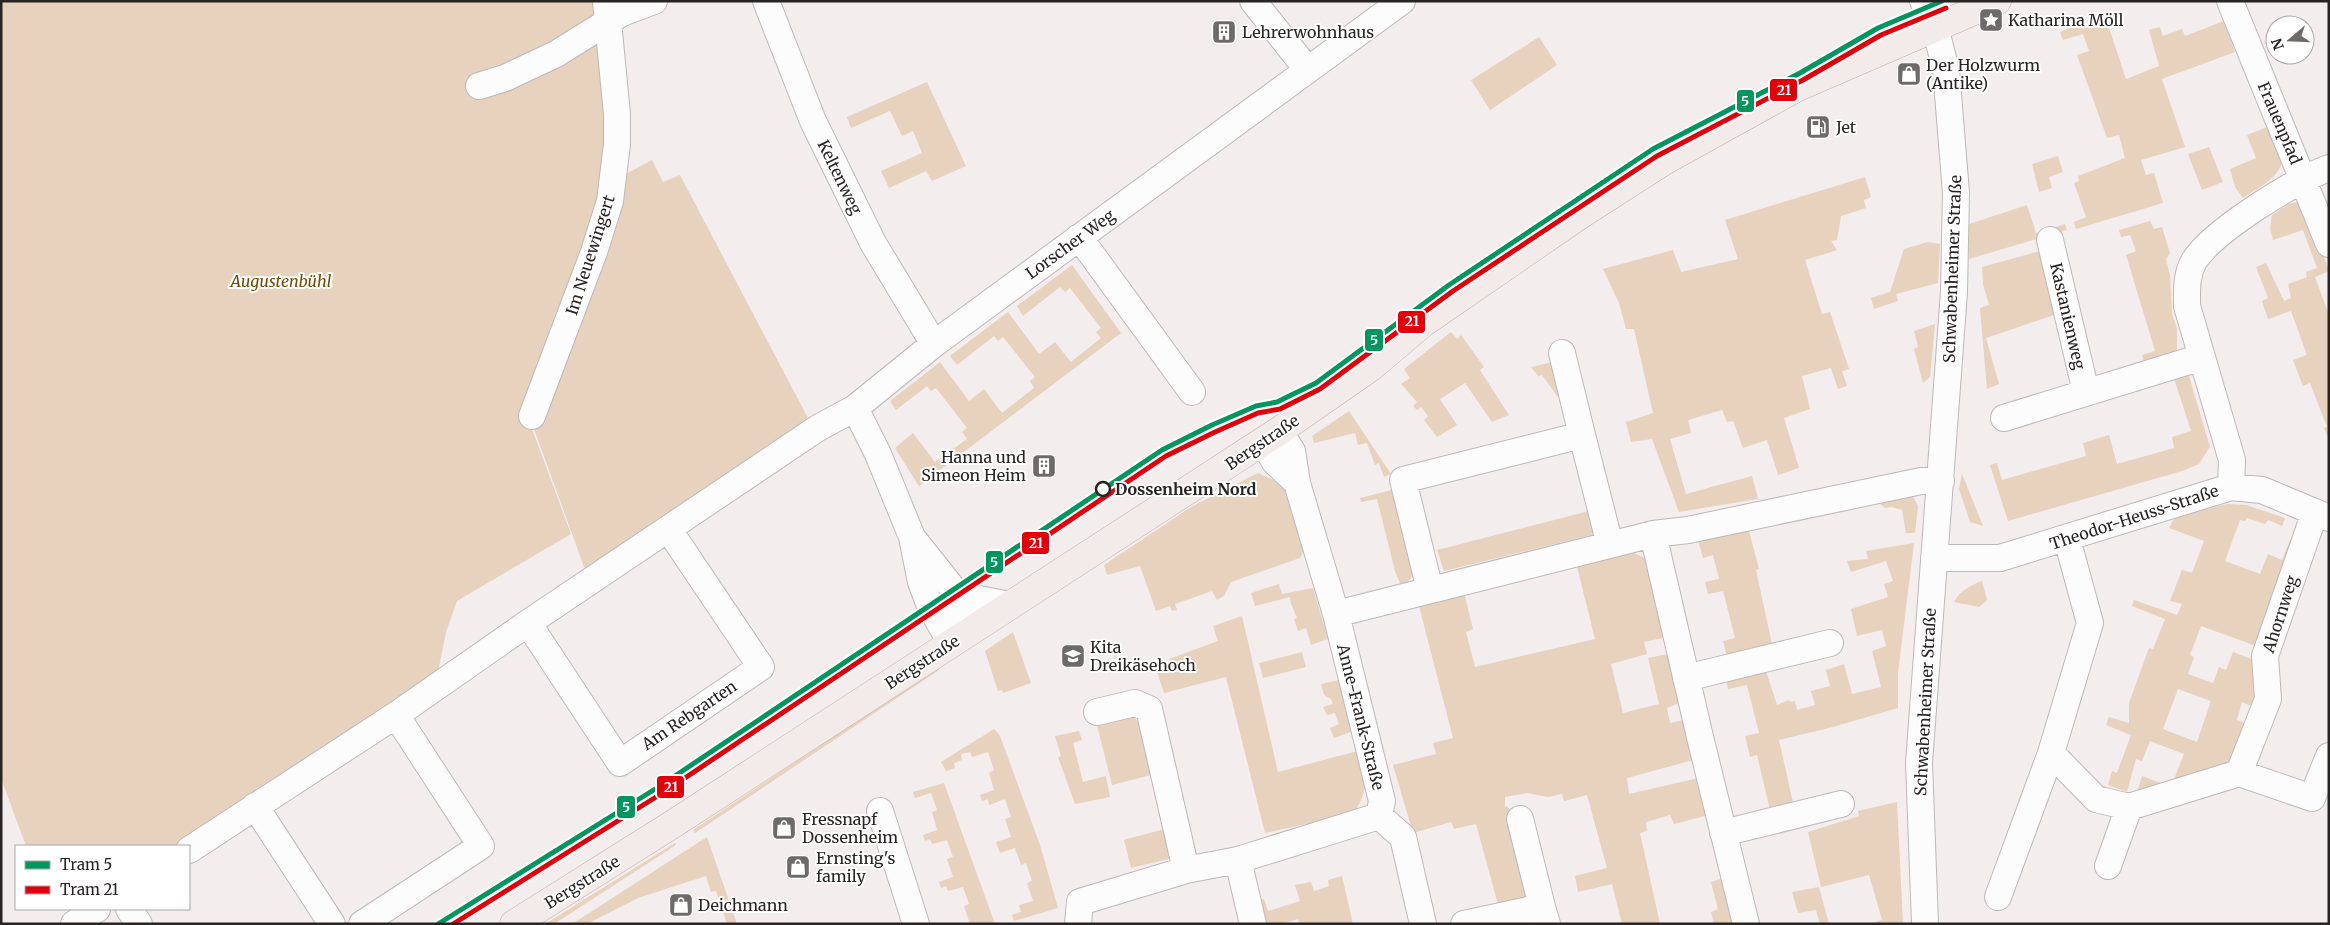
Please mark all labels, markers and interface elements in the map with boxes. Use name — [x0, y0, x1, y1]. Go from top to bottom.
place icon: Katharina Möll — [1978, 7, 2004, 33]
place label: Katharina Möll — [2008, 10, 2124, 30]
north arrow — [2265, 15, 2315, 65]
building icon: Lehrerwohnhaus — [1211, 19, 1237, 45]
place label: Lehrerwohnhaus — [1242, 22, 1374, 42]
text: N — [2267, 36, 2288, 52]
place label: Der Holzwurm (Antike) — [1926, 55, 2040, 93]
shop icon: Der Holzwurm (Antike) — [1896, 61, 1922, 87]
line badge: 21 — [1769, 78, 1798, 102]
street label: Frauenpfad — [2254, 79, 2306, 168]
text: 21 — [1777, 81, 1792, 99]
line badge: 5 — [1736, 89, 1755, 113]
text: 5 — [1741, 92, 1749, 110]
fuel station icon: Jet — [1805, 114, 1831, 140]
place label: Jet — [1835, 117, 1857, 137]
street label: Keltenweg — [813, 137, 867, 218]
street label: Schwabenheimer Straße — [1939, 175, 1965, 363]
street label: Im Neuewingert — [561, 192, 619, 318]
street label: Lorscher Weg — [1022, 205, 1119, 283]
street label: Kastanienweg — [2046, 261, 2090, 372]
park label: Augustenbühl — [229, 271, 332, 291]
line badge: 21 — [1397, 310, 1426, 334]
text: 21 — [1405, 312, 1420, 330]
line badge: 5 — [1364, 328, 1384, 352]
text: 5 — [1370, 331, 1378, 349]
street label: Bergstraße — [1221, 410, 1303, 474]
place label: Hanna und Simeon Heim — [921, 447, 1026, 485]
building icon: Hanna und Simeon Heim — [1031, 453, 1057, 479]
place label: Dossenheim Nord — [1115, 479, 1256, 499]
street label: Theodor-Heuss-Straße — [2047, 480, 2221, 554]
marker: Dossenheim Nord — [1095, 481, 1111, 497]
line badge: 21 — [1021, 531, 1050, 555]
text: 21 — [1029, 534, 1044, 552]
line badge: 5 — [985, 550, 1004, 574]
text: 5 — [990, 553, 998, 571]
street label: Ahornweg — [2258, 572, 2302, 656]
street label: Schwabenheimer Straße — [1910, 607, 1940, 797]
street label: Bergstraße — [881, 631, 963, 693]
place label: Kita Dreikäsehoch — [1090, 637, 1196, 675]
street label: Anne-Frank-Straße — [1333, 641, 1389, 792]
school or university icon: Kita Dreikäsehoch — [1060, 643, 1086, 669]
street label: Am Rebgarten — [637, 676, 741, 755]
line badge: 21 — [656, 775, 685, 799]
text: 21 — [664, 778, 679, 796]
line badge: 5 — [616, 795, 636, 819]
text: 5 — [622, 798, 630, 816]
place label: Fressnapf Dossenheim — [802, 809, 898, 847]
shop icon: Fressnapf Dossenheim — [771, 815, 797, 841]
legend — [15, 845, 190, 910]
place label: Ernsting's family — [816, 848, 895, 886]
street label: Bergstraße — [541, 851, 623, 913]
shop icon: Ernsting's family — [785, 854, 811, 880]
text: Tram 5 — [60, 855, 112, 874]
text: Tram 21 — [60, 880, 119, 899]
shop icon: Deichmann — [668, 892, 694, 918]
place label: Deichmann — [698, 895, 788, 915]

